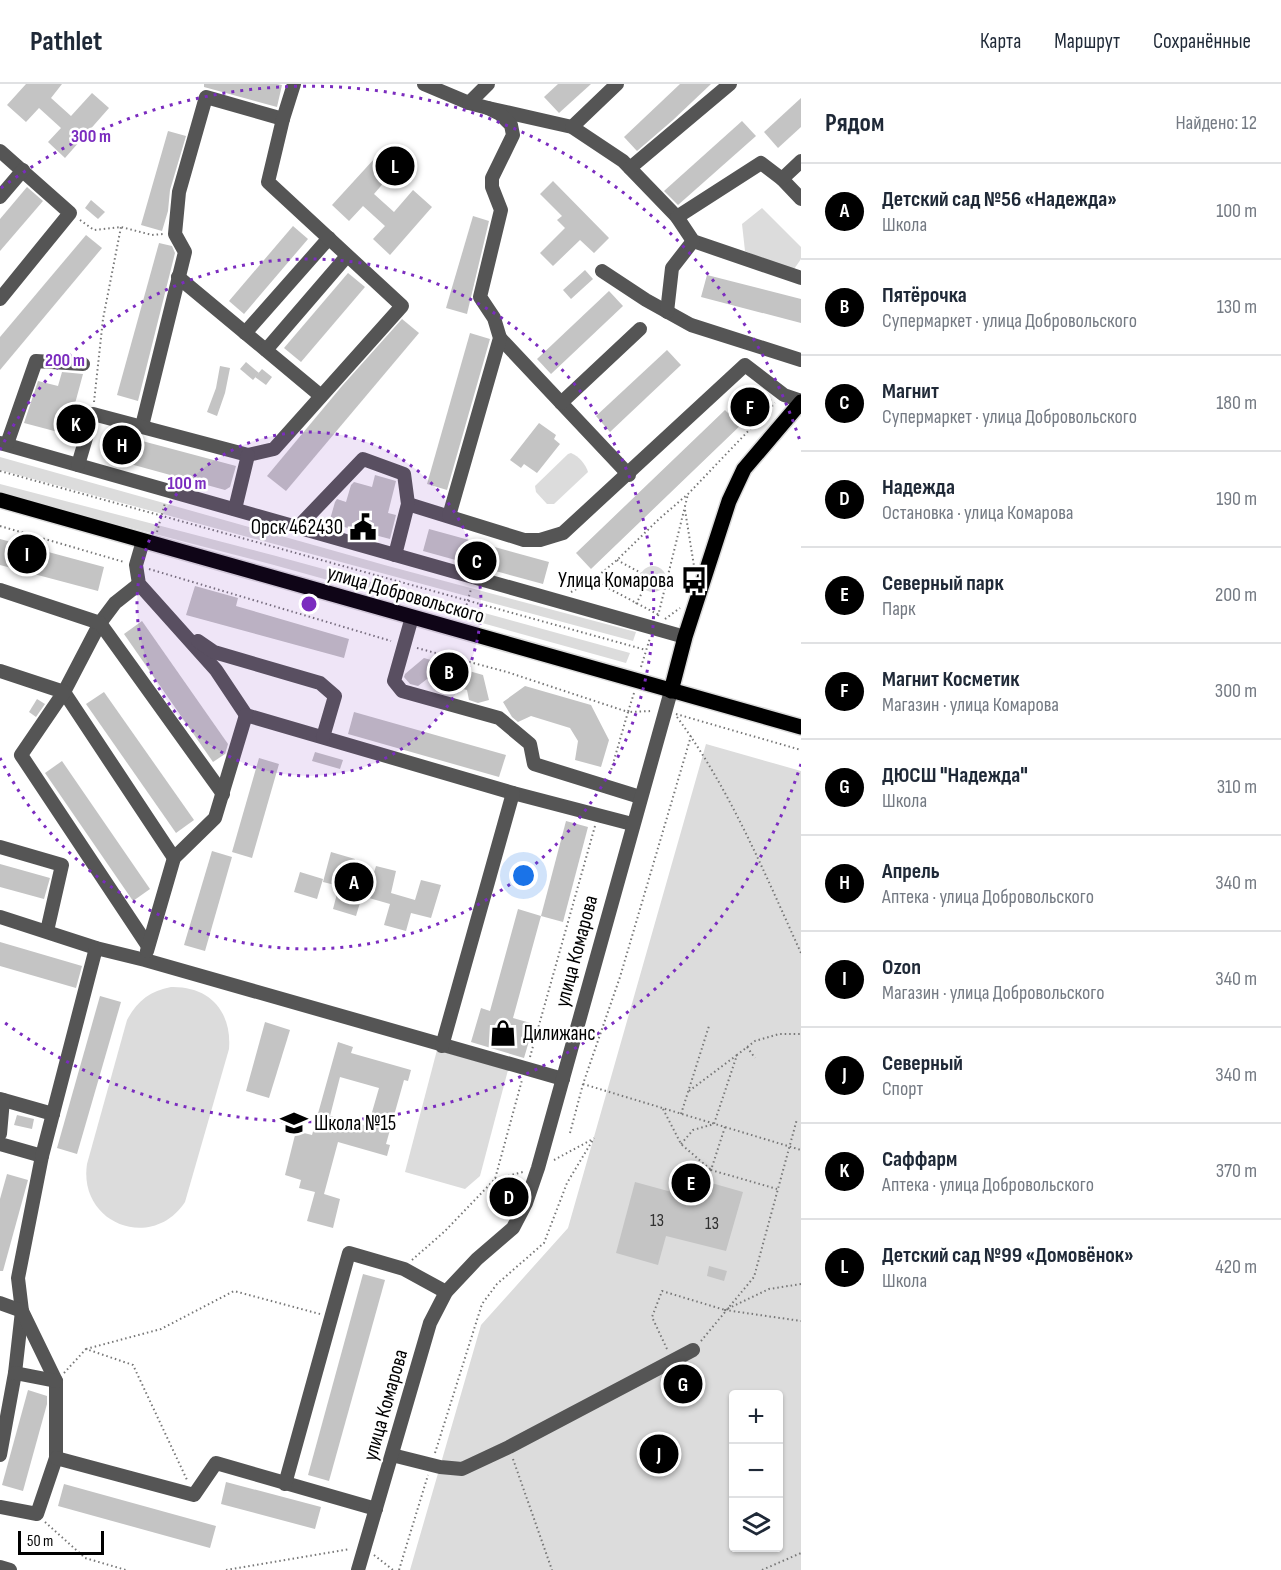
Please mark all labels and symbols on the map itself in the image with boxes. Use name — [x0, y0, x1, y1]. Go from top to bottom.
text: 300 m — [71, 126, 111, 147]
pin: L — [376, 144, 414, 188]
text: 200 m — [45, 350, 85, 371]
pin: F — [730, 384, 770, 430]
pin: K — [56, 402, 96, 446]
pin: H — [102, 422, 142, 468]
text: 100 m — [168, 473, 207, 494]
public building icon: Орск 462430 — [348, 512, 378, 542]
place label: Орск 462430 — [251, 515, 343, 540]
pin: I — [8, 532, 46, 576]
pin: C — [458, 538, 496, 584]
street label: улица Добровольского — [324, 560, 487, 629]
bus stop icon: Улица Комарова — [679, 565, 709, 595]
place label: Улица Комарова — [558, 568, 674, 593]
centre of rings — [299, 594, 319, 614]
pin: B — [430, 650, 468, 694]
pin: A — [334, 860, 374, 904]
your location — [509, 861, 538, 890]
street label: улица Комарова — [550, 892, 603, 1010]
shop icon: Дилижанс — [488, 1018, 518, 1048]
place label: Дилижанс — [523, 1021, 596, 1046]
school or university icon: Школа №15 — [279, 1108, 309, 1138]
place label: Школа №15 — [314, 1111, 396, 1136]
pin: E — [672, 1160, 710, 1206]
pin: D — [490, 1174, 528, 1220]
house number: 13 — [650, 1210, 664, 1231]
house number: 13 — [705, 1213, 719, 1234]
street label: улица Комарова — [358, 1347, 413, 1464]
pin: G — [664, 1362, 702, 1406]
pin: J — [640, 1432, 678, 1476]
scale bar — [18, 1528, 104, 1556]

